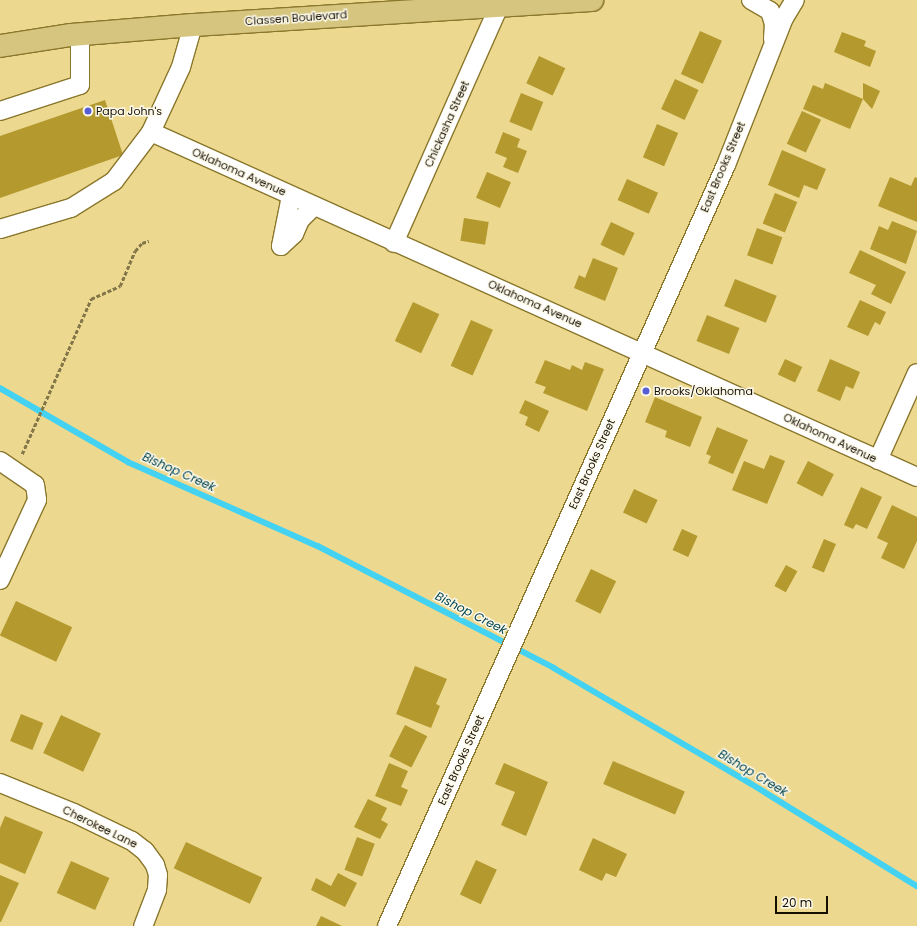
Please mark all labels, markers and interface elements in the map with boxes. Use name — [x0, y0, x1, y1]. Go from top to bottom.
street label: Classen Boulevard — [244, 8, 348, 28]
street label: Chickasha Street — [422, 79, 472, 169]
place label: Papa John's — [96, 104, 162, 118]
marker: Papa John's — [83, 106, 93, 116]
street label: East Brooks Street — [698, 120, 748, 214]
street label: Oklahoma Avenue — [190, 145, 288, 199]
street label: Oklahoma Avenue — [486, 277, 584, 331]
place label: Brooks/Oklahoma — [654, 384, 753, 398]
marker: Brooks/Oklahoma — [641, 386, 651, 396]
street label: Oklahoma Avenue — [781, 411, 879, 465]
street label: East Brooks Street — [566, 417, 618, 511]
water label: Bishop Creek — [140, 449, 218, 495]
water label: Bishop Creek — [433, 589, 509, 637]
street label: East Brooks Street — [435, 713, 487, 807]
water label: Bishop Creek — [716, 747, 790, 799]
street label: Cherokee Lane — [60, 803, 140, 851]
scale bar — [777, 888, 830, 914]
text: 20 m — [782, 894, 812, 911]

